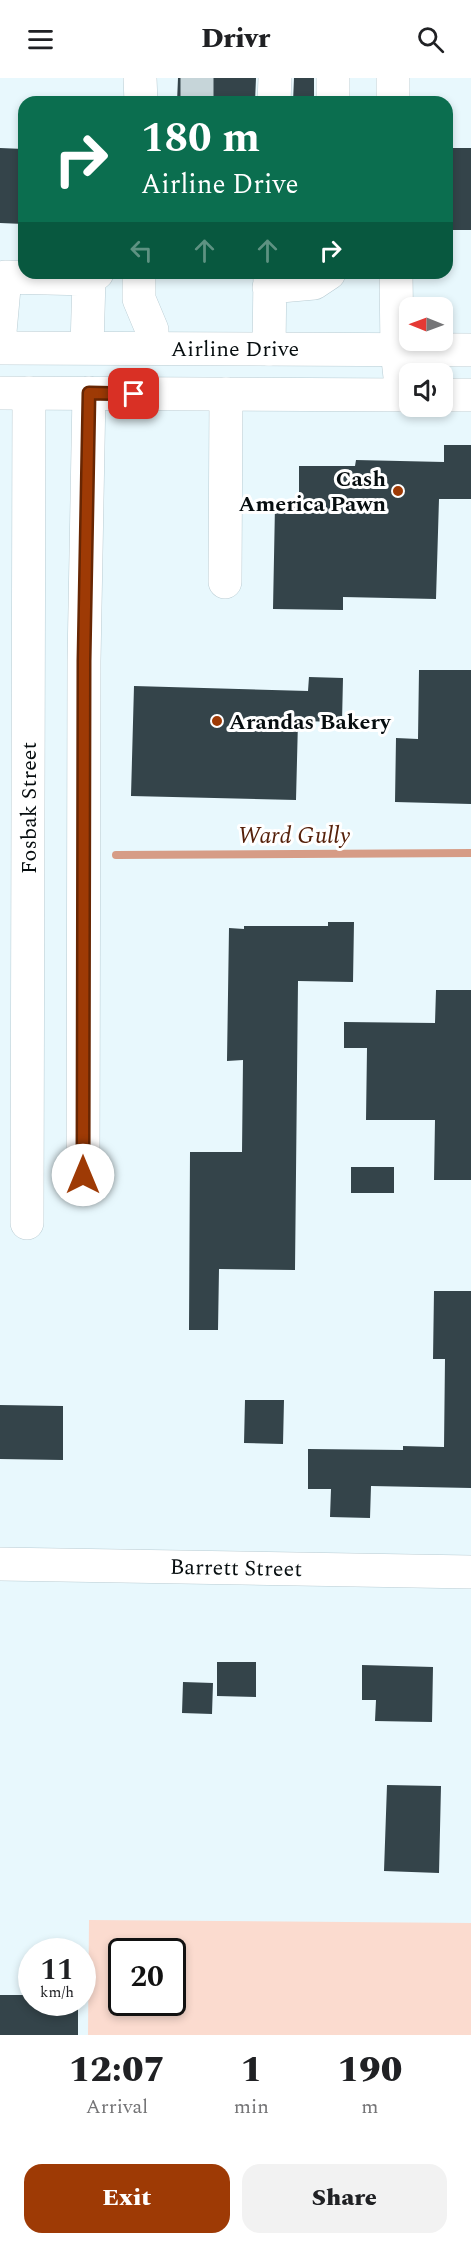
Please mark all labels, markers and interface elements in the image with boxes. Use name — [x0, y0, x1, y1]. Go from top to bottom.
text: Drivr — [201, 18, 270, 60]
icon: menu — [24, 23, 57, 56]
icon: search — [414, 23, 447, 56]
text: 180 m — [141, 107, 260, 170]
icon: right — [42, 120, 120, 198]
text: Airline Drive — [141, 164, 298, 206]
icon: left — [125, 234, 158, 267]
icon: ahead — [188, 234, 221, 267]
icon: ahead — [251, 234, 284, 267]
icon: right — [314, 234, 347, 267]
north arrow — [399, 297, 453, 351]
map controls — [399, 297, 453, 417]
street label: Airline Drive — [171, 333, 299, 366]
button: sound — [399, 363, 453, 417]
pin — [108, 368, 159, 419]
icon: arrive — [117, 377, 150, 410]
place label: Cash America Pawn — [238, 463, 386, 521]
marker: Cash America Pawn — [391, 484, 405, 498]
place label: Arandas Bakery — [229, 706, 392, 739]
marker: Arandas Bakery — [210, 714, 224, 728]
street label: Fosbak Street — [13, 741, 46, 874]
water label: Ward Gully — [238, 818, 351, 854]
position arrow — [51, 1143, 115, 1207]
street label: Barrett Street — [170, 1551, 303, 1586]
speed limit sign: 20 — [108, 1938, 186, 2016]
text: 11 — [40, 1947, 74, 1993]
text: km/h — [40, 1981, 74, 2004]
text: 12:07 — [69, 2043, 165, 2098]
text: 1 — [241, 2043, 262, 2098]
text: 190 — [338, 2043, 402, 2098]
text: Arrival — [86, 2092, 148, 2122]
text: min — [234, 2092, 269, 2122]
text: m — [361, 2092, 379, 2122]
button: Exit — [24, 2164, 230, 2233]
button: Share — [242, 2164, 447, 2233]

